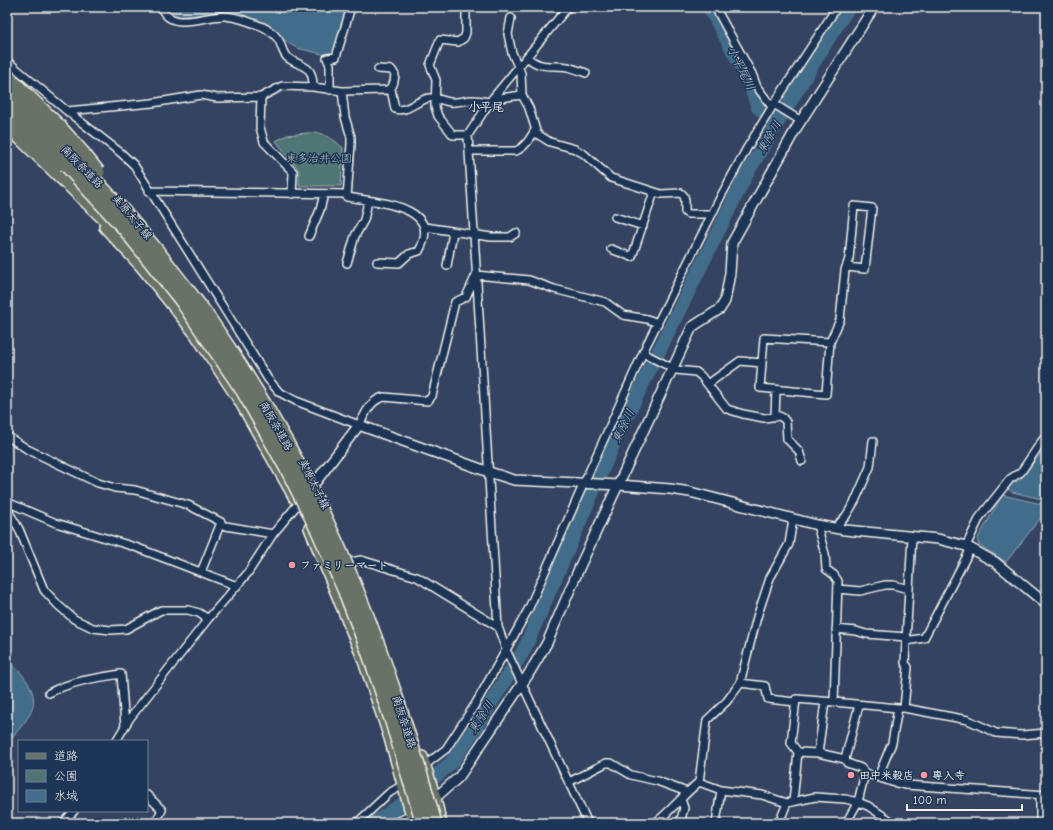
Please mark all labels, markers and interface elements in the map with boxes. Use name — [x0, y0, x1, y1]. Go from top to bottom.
water label: 小平尾川 — [724, 43, 758, 93]
district label: 小平尾 — [468, 100, 504, 114]
water label: 東除川 — [754, 118, 784, 156]
street label: 南阪奈道路 — [58, 143, 106, 191]
park label: 東多治井公園 — [286, 152, 352, 165]
street label: 美原太子線 — [109, 192, 155, 242]
street label: 南阪奈道路 — [257, 399, 295, 453]
water label: 東除川 — [609, 407, 637, 445]
street label: 美原太子線 — [296, 457, 332, 511]
place label: ファミリーマート — [300, 559, 388, 572]
marker: ファミリーマート — [287, 560, 297, 570]
street label: 南阪奈道路 — [389, 694, 419, 750]
water label: 東除川 — [465, 698, 497, 736]
legend — [18, 740, 148, 812]
text: 道路 — [54, 749, 78, 763]
text: 公園 — [54, 769, 78, 783]
place label: 田中米穀店 — [859, 769, 914, 782]
place label: 専入寺 — [932, 769, 965, 782]
marker: 田中米穀店 — [846, 770, 856, 780]
marker: 専入寺 — [919, 770, 929, 780]
scale bar — [907, 786, 1022, 812]
text: 水域 — [54, 789, 78, 803]
text: 100 m — [913, 793, 946, 807]

